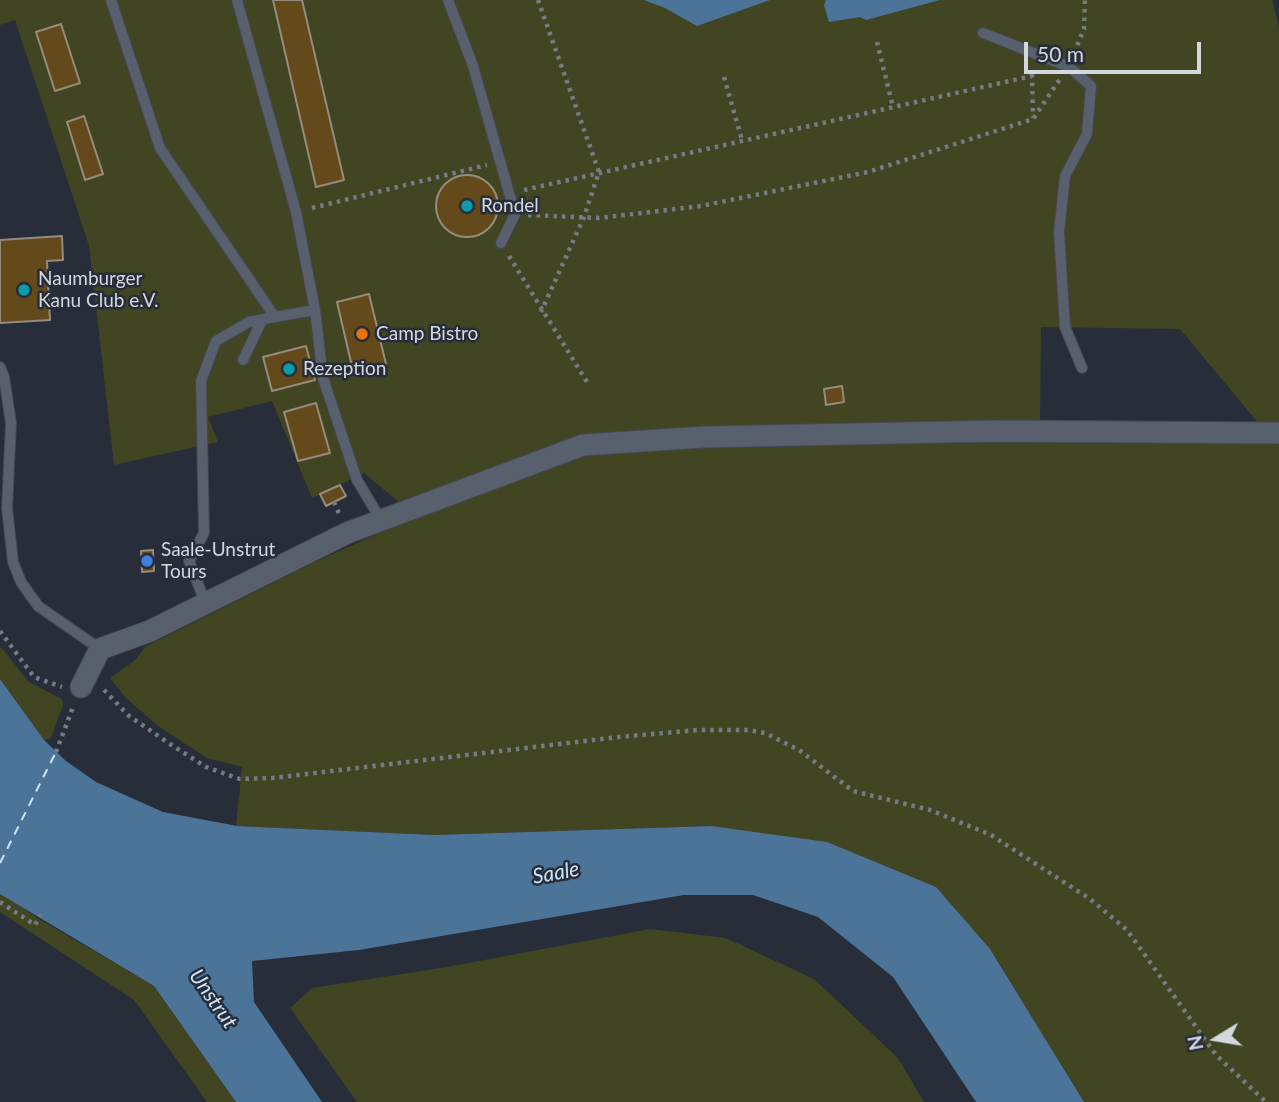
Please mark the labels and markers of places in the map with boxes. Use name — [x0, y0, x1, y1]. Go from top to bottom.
place label: Rondel — [481, 195, 539, 217]
marker: Rondel — [459, 198, 475, 214]
place label: Naumburger Kanu Club e.V. — [38, 268, 158, 312]
marker: Naumburger Kanu Club e.V. — [16, 282, 32, 298]
place label: Camp Bistro — [376, 323, 478, 345]
marker: Camp Bistro — [354, 326, 370, 342]
place label: Rezeption — [303, 358, 386, 380]
marker: Rezeption — [281, 361, 297, 377]
place label: Saale-Unstrut Tours — [161, 539, 275, 583]
marker: Saale-Unstrut Tours — [139, 553, 155, 569]

